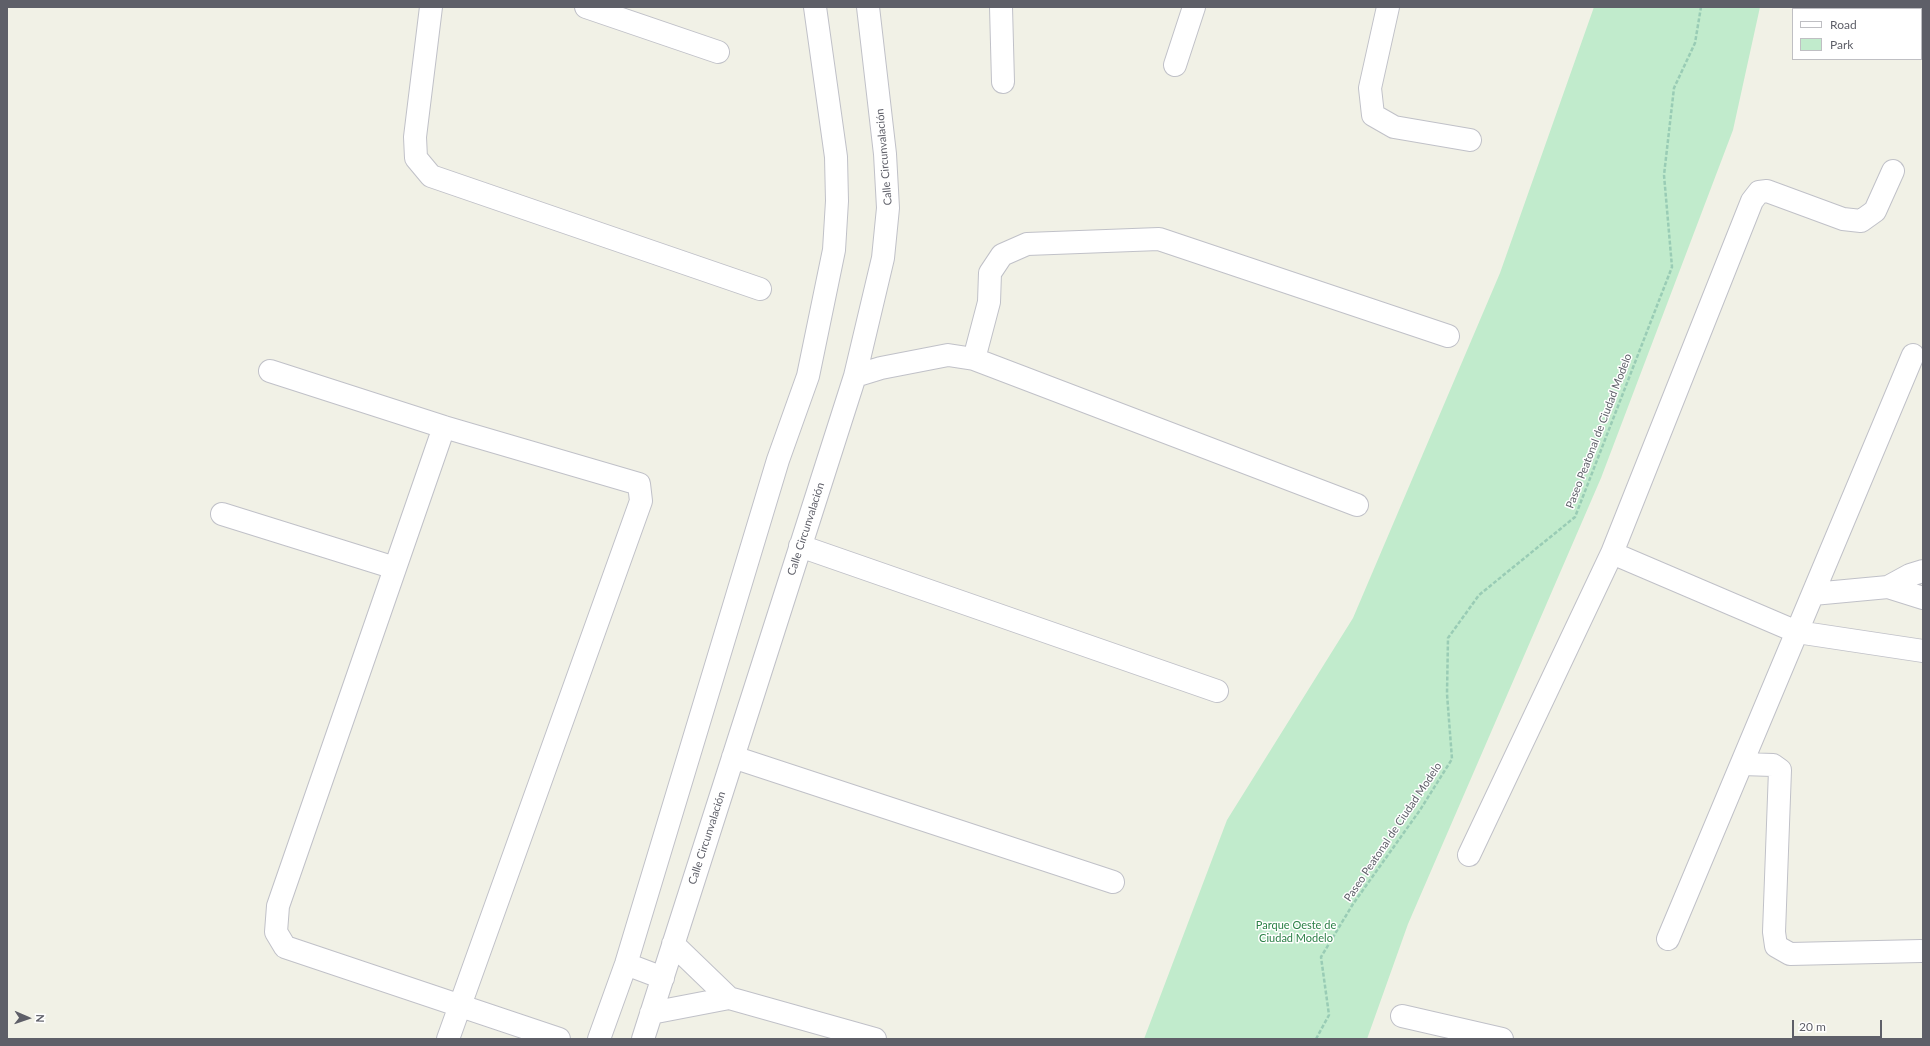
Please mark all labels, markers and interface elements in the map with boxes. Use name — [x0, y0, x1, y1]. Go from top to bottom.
legend — [1792, 8, 1922, 60]
text: Road — [1830, 17, 1857, 32]
text: Park — [1830, 37, 1853, 52]
street label: Calle Circunvalación — [873, 108, 895, 206]
street label: Paseo Peatonal de Ciudad Modelo — [1563, 352, 1635, 510]
street label: Calle Circunvalación — [785, 481, 827, 577]
street label: Paseo Peatonal de Ciudad Modelo — [1341, 760, 1445, 904]
street label: Calle Circunvalación — [686, 790, 728, 886]
park label: Parque Oeste de Ciudad Modelo — [1256, 918, 1336, 944]
north arrow — [8, 998, 48, 1038]
scale bar — [1794, 1012, 1884, 1038]
text: N — [34, 1014, 47, 1023]
text: 20 m — [1799, 1019, 1826, 1034]

